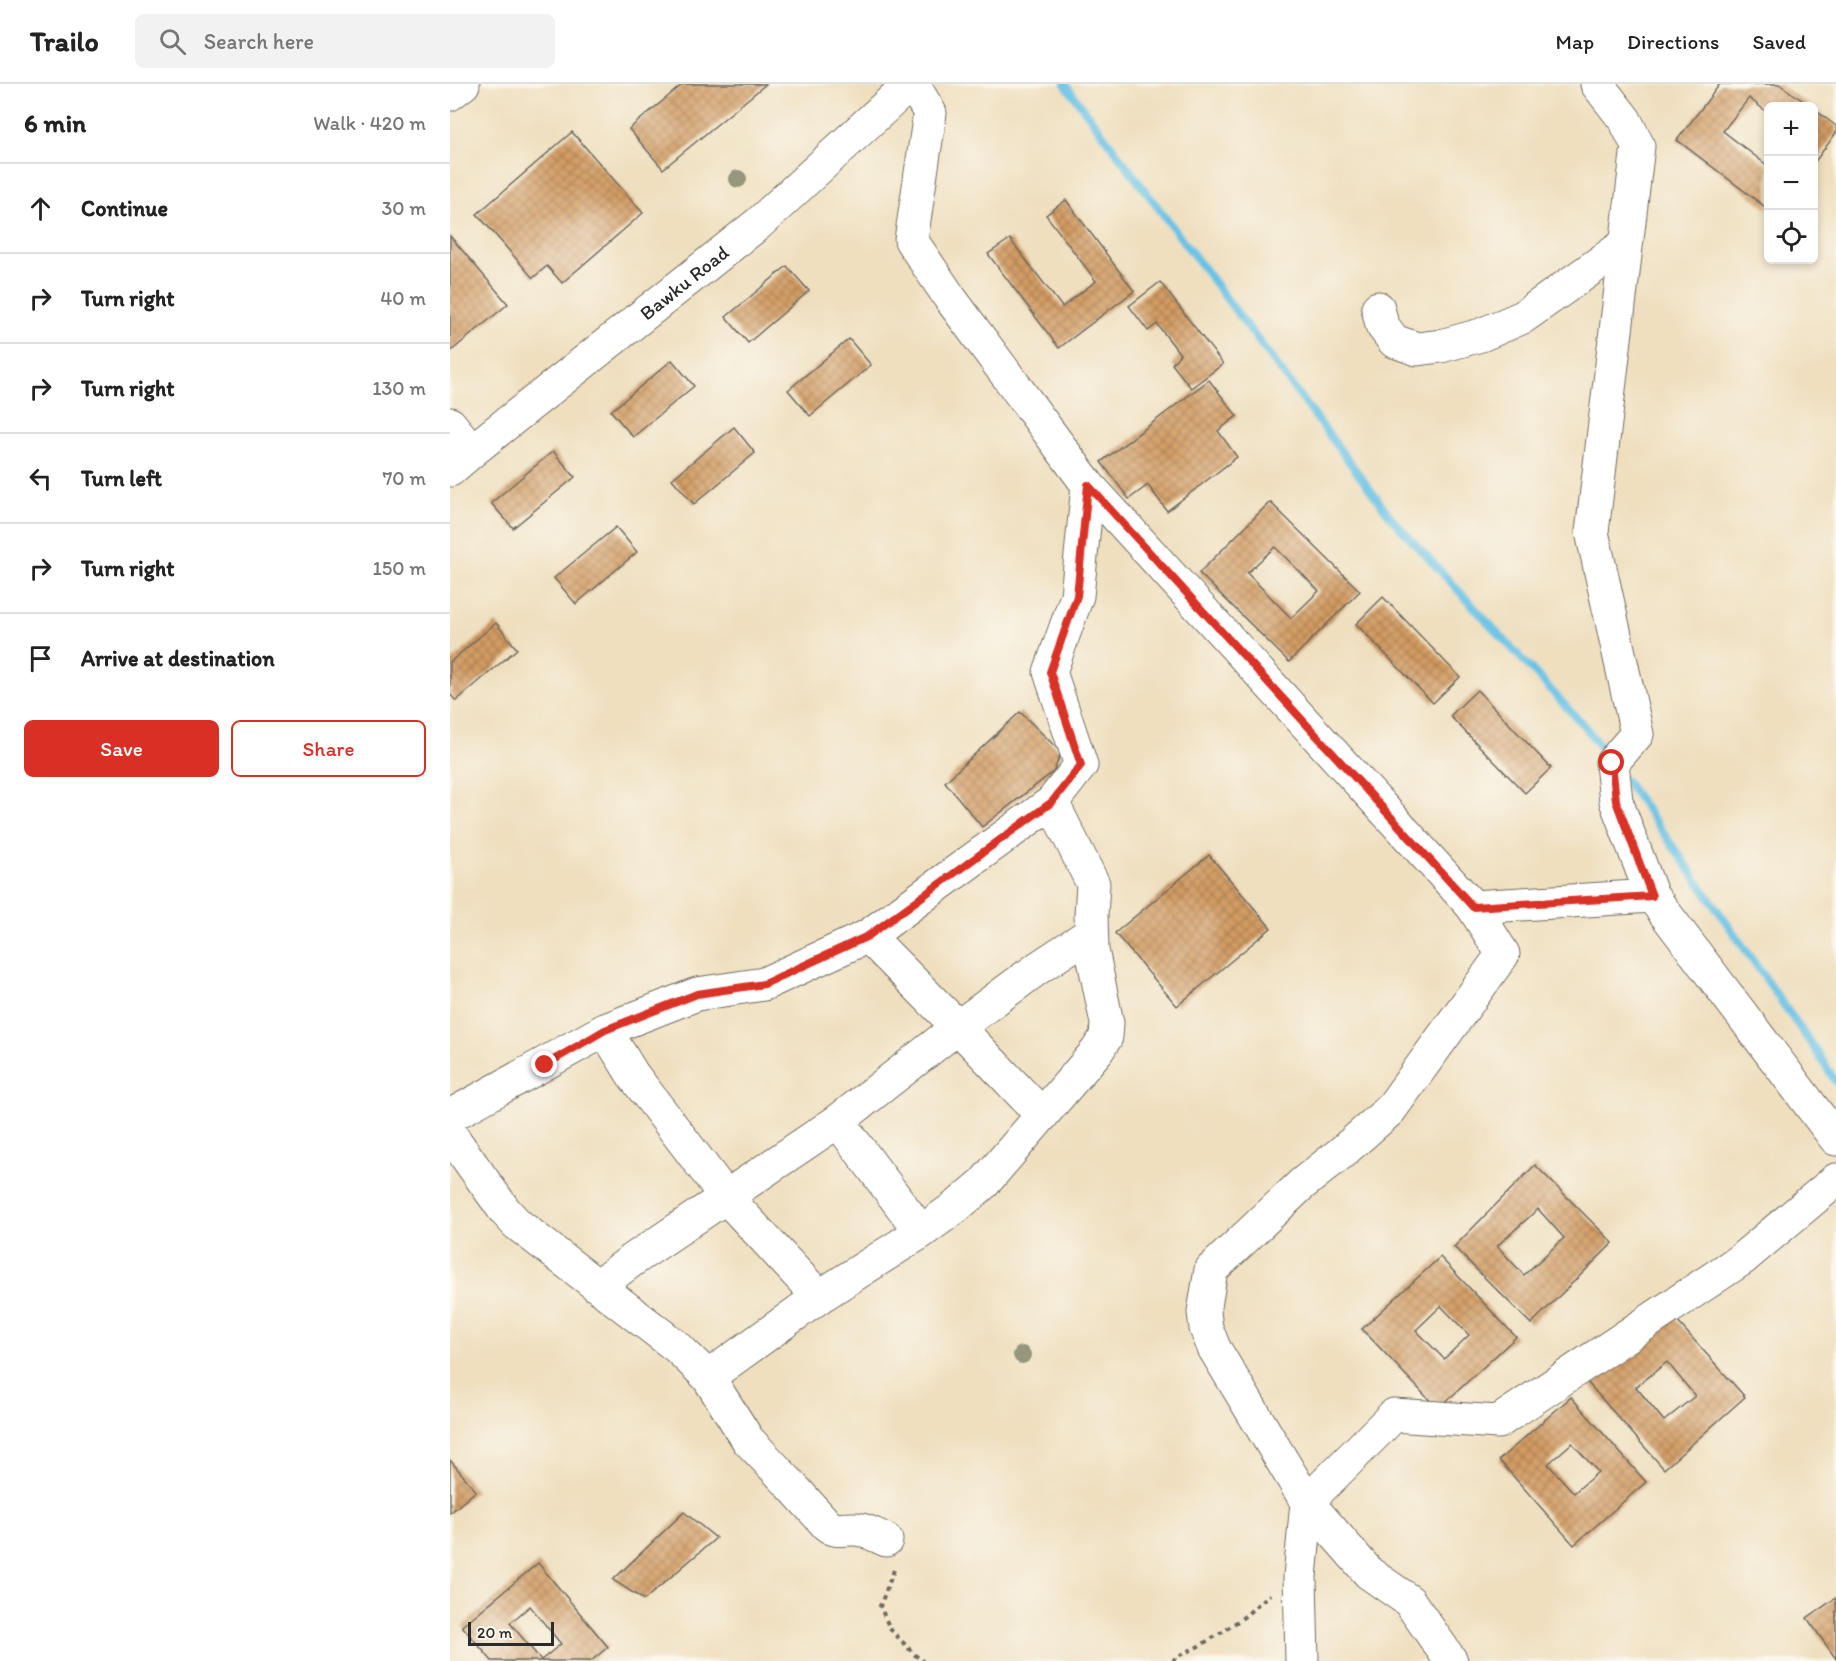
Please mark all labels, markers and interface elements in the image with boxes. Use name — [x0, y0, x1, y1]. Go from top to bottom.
search box — [135, 14, 555, 68]
text: Trailo — [30, 24, 99, 58]
icon: search — [156, 25, 189, 58]
text: Search here — [204, 28, 314, 55]
text: Map — [1556, 29, 1594, 54]
text: Directions — [1627, 29, 1719, 54]
text: Saved — [1752, 29, 1806, 54]
map controls — [1764, 102, 1818, 264]
button: + — [1764, 102, 1818, 156]
text: 6 min — [24, 107, 86, 139]
text: Walk · 420 m — [313, 111, 426, 135]
button: − — [1764, 156, 1818, 210]
icon: ahead — [24, 192, 57, 225]
text: Continue — [81, 195, 168, 222]
text: 30 m — [381, 196, 426, 220]
button: locate — [1764, 210, 1818, 264]
street label: Bawku Road — [635, 240, 733, 325]
icon: right — [24, 282, 57, 315]
text: Turn right — [81, 285, 175, 312]
text: 40 m — [380, 286, 426, 310]
icon: right — [24, 372, 57, 405]
text: Turn right — [81, 375, 175, 402]
text: 130 m — [372, 376, 426, 400]
icon: left — [24, 462, 57, 495]
text: Turn left — [81, 465, 162, 492]
text: 70 m — [382, 466, 426, 490]
icon: right — [24, 552, 57, 585]
text: Turn right — [81, 555, 175, 582]
text: 150 m — [373, 556, 426, 580]
icon: arrive — [24, 642, 57, 675]
text: Arrive at destination — [81, 645, 275, 672]
button: Save — [24, 720, 219, 777]
button: Share — [231, 720, 426, 777]
route start — [1598, 749, 1624, 775]
route end — [531, 1051, 557, 1077]
scale bar — [468, 1619, 554, 1646]
text: 20 m — [477, 1623, 512, 1642]

